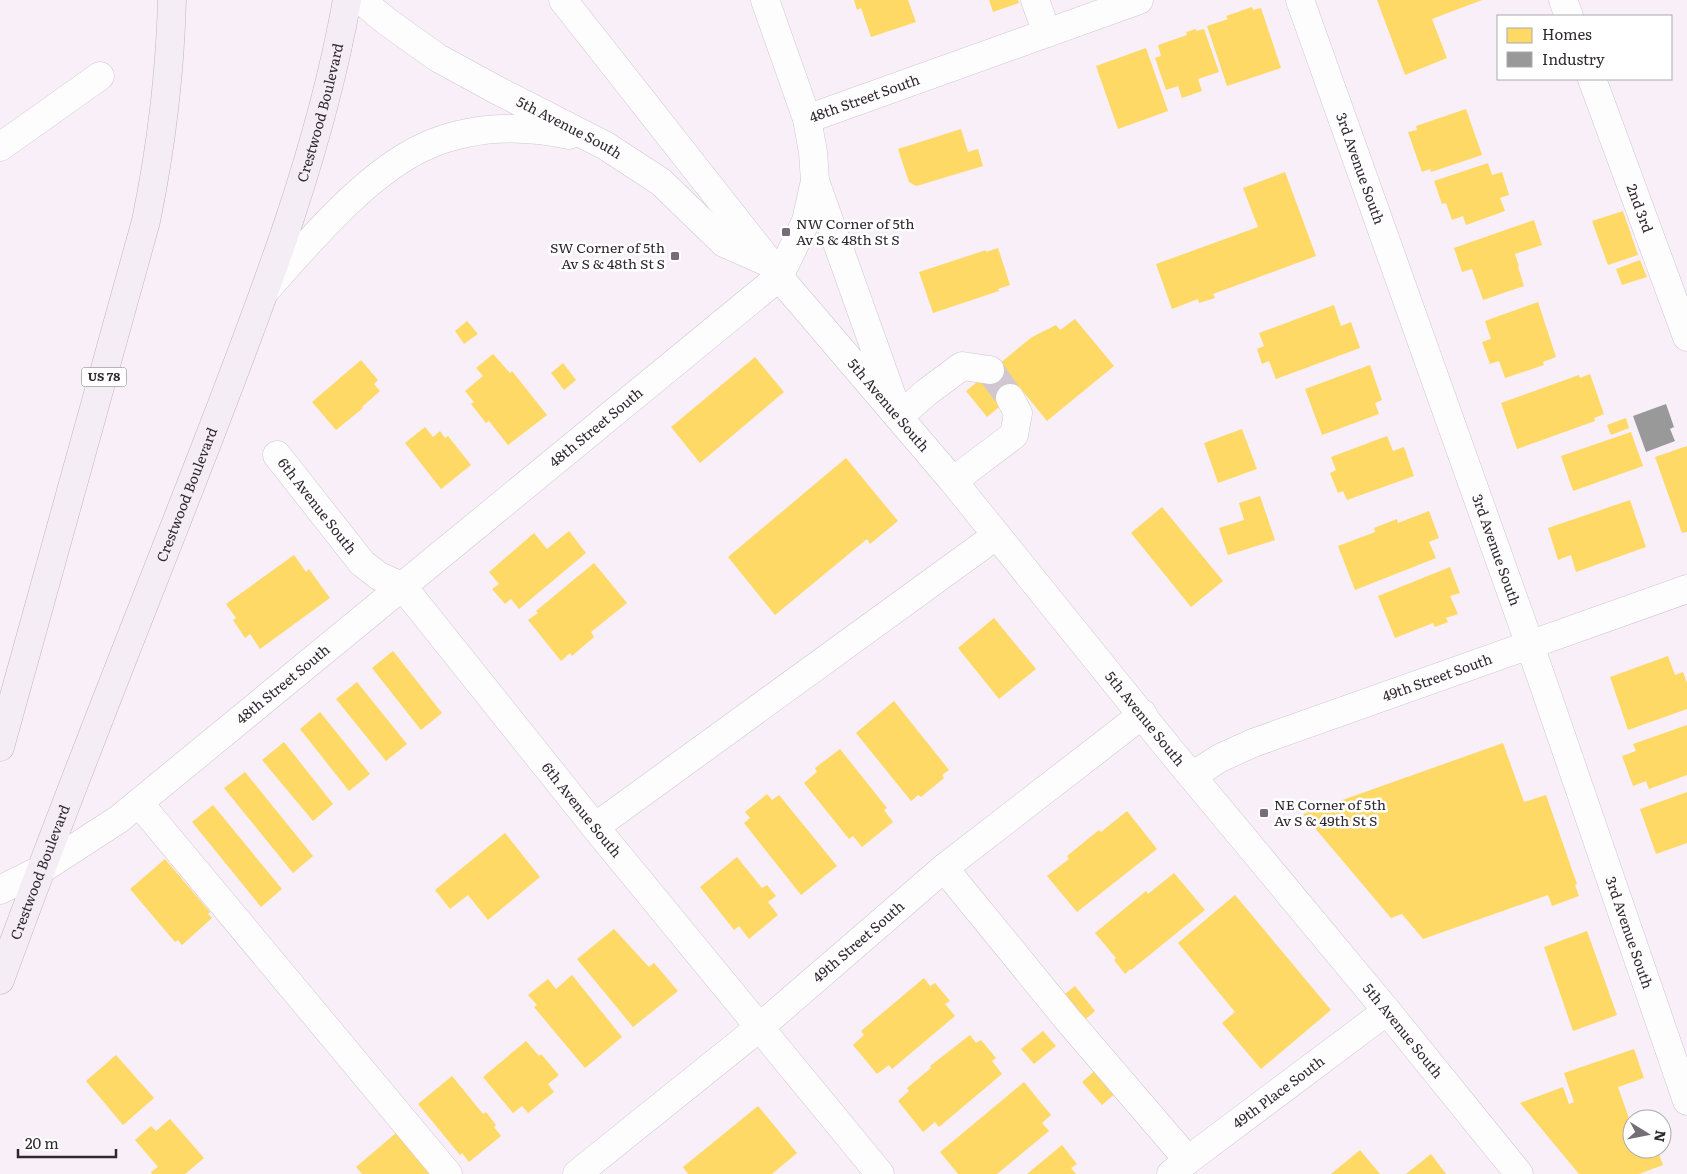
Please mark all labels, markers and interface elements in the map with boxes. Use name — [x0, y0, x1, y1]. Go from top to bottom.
legend — [1497, 15, 1672, 80]
text: Homes — [1542, 22, 1592, 45]
street label: Crestwood Boulevard — [291, 41, 347, 184]
text: Industry — [1542, 47, 1605, 70]
street label: 48th Street South — [806, 68, 922, 126]
street label: 5th Avenue South — [513, 91, 626, 163]
street label: 3rd Avenue South — [1332, 110, 1390, 227]
street label: 2nd 3rd — [1623, 181, 1659, 236]
place label: NW Corner of 5th Av S & 48th St S — [796, 213, 914, 249]
marker: NW Corner of 5th Av S & 48th St S — [780, 226, 792, 238]
place label: SW Corner of 5th Av S & 48th St S — [550, 237, 665, 273]
marker: SW Corner of 5th Av S & 48th St S — [669, 250, 681, 262]
street label: 5th Avenue South — [844, 354, 935, 456]
road number: US 78 — [82, 368, 126, 387]
street label: 48th Street South — [544, 382, 647, 471]
street label: Crestwood Boulevard — [151, 424, 221, 565]
street label: 6th Avenue South — [274, 453, 362, 558]
street label: 3rd Avenue South — [1468, 491, 1526, 608]
street label: 48th Street South — [231, 639, 334, 728]
street label: 49th Street South — [1379, 648, 1495, 705]
street label: 5th Avenue South — [1101, 666, 1190, 770]
street label: 6th Avenue South — [538, 757, 627, 861]
place label: NE Corner of 5th Av S & 49th St S — [1274, 794, 1386, 830]
street label: Crestwood Boulevard — [5, 801, 74, 942]
marker: NE Corner of 5th Av S & 49th St S — [1258, 807, 1270, 819]
street label: 3rd Avenue South — [1601, 874, 1659, 991]
street label: 49th Street South — [808, 896, 908, 986]
street label: 5th Avenue South — [1359, 979, 1448, 1082]
street label: 49th Place South — [1228, 1050, 1328, 1133]
north arrow — [1622, 1109, 1672, 1159]
scale bar — [18, 1126, 115, 1158]
text: N — [1650, 1129, 1672, 1144]
text: 20 m — [25, 1131, 59, 1154]

